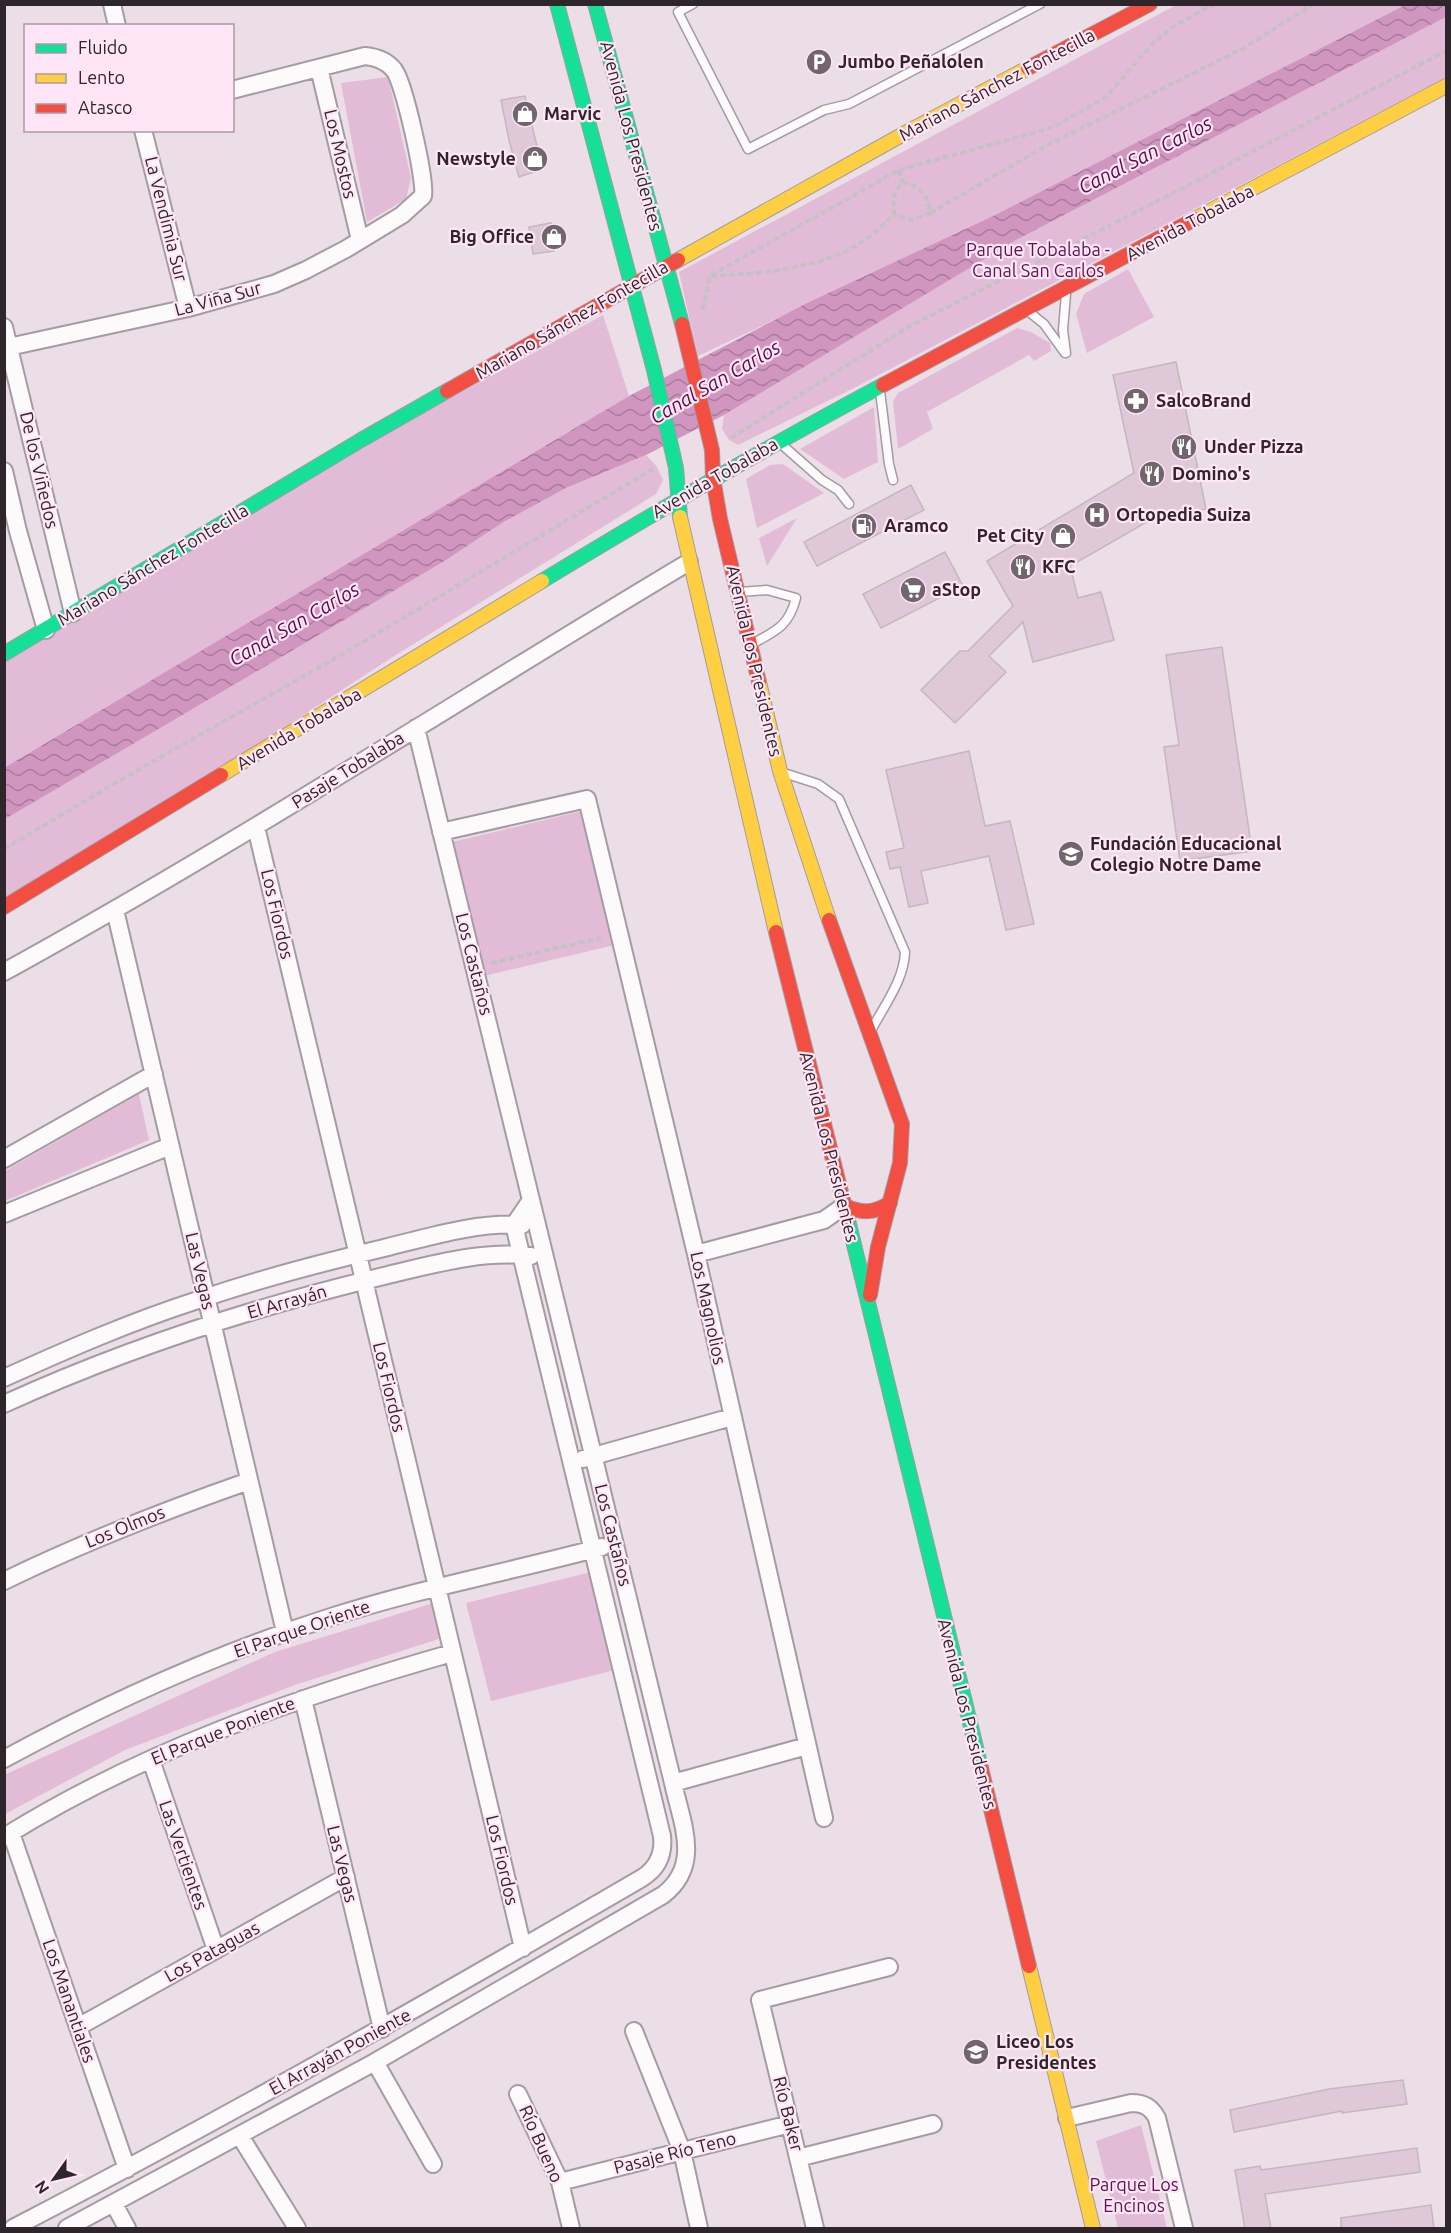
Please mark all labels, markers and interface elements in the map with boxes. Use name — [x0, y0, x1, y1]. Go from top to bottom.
legend — [24, 24, 234, 132]
street label: Mariano Sánchez Fontecilla — [895, 24, 1098, 144]
text: Fluido — [78, 37, 128, 57]
street label: Avenida Los Presidentes — [597, 39, 667, 233]
parking icon: Jumbo Peñalolen — [804, 47, 834, 77]
place label: Jumbo Peñalolen — [838, 51, 984, 71]
text: Lento — [78, 67, 125, 87]
text: Atasco — [78, 97, 133, 117]
shop icon: Marvic — [510, 99, 540, 129]
place label: Marvic — [544, 103, 601, 123]
street label: Los Mostos — [321, 107, 361, 201]
water label: Canal San Carlos — [1074, 111, 1216, 198]
shop icon: Newstyle — [520, 144, 550, 174]
place label: Newstyle — [436, 148, 516, 168]
street label: La Vendimia Sur — [142, 154, 192, 284]
street label: Avenida Tobalaba — [1122, 180, 1257, 264]
shop icon: Big Office — [539, 222, 569, 252]
place label: Big Office — [449, 226, 534, 246]
park label: Parque Tobalaba - Canal San Carlos — [966, 239, 1110, 280]
street label: Mariano Sánchez Fontecilla — [472, 256, 671, 383]
street label: La Viña Sur — [172, 277, 264, 319]
water label: Canal San Carlos — [645, 335, 785, 428]
pharmacy icon: SalcoBrand — [1121, 386, 1151, 416]
place label: SalcoBrand — [1156, 390, 1251, 410]
street label: De los Viñedos — [17, 409, 63, 530]
restaurant icon: Under Pizza — [1169, 432, 1199, 462]
street label: Avenida Tobalaba — [648, 433, 781, 521]
place label: Under Pizza — [1204, 436, 1304, 456]
restaurant icon: Domino's — [1137, 459, 1167, 489]
place label: Domino's — [1172, 463, 1250, 483]
street label: Mariano Sánchez Fontecilla — [54, 499, 251, 629]
hospital icon: Ortopedia Suiza — [1082, 500, 1112, 530]
place label: Ortopedia Suiza — [1116, 504, 1251, 524]
fuel station icon: Aramco — [849, 511, 879, 541]
place label: Aramco — [884, 515, 949, 535]
shop icon: Pet City — [1048, 521, 1078, 551]
place label: Pet City — [977, 525, 1044, 545]
restaurant icon: KFC — [1008, 552, 1038, 582]
place label: KFC — [1042, 556, 1076, 576]
street label: Avenida Los Presidentes — [723, 563, 787, 758]
supermarket icon: aStop — [898, 575, 928, 605]
water label: Canal San Carlos — [224, 577, 364, 670]
place label: aStop — [932, 579, 981, 599]
street label: Avenida Tobalaba — [232, 683, 364, 773]
street label: Pasaje Tobalaba — [288, 727, 407, 812]
place label: Fundación Educacional Colegio Notre Dame — [1090, 833, 1282, 874]
school or university icon: Fundación Educacional Colegio Notre Dame — [1056, 839, 1086, 869]
street label: Los Fiordos — [258, 867, 298, 961]
street label: Los Castaños — [453, 911, 497, 1017]
street label: Avenida Los Presidentes — [797, 1049, 863, 1244]
street label: Las Vegas — [182, 1230, 220, 1311]
street label: Los Magnolios — [687, 1249, 731, 1366]
street label: El Arrayán — [245, 1280, 329, 1322]
street label: Los Fiordos — [370, 1340, 410, 1434]
street label: Los Castaños — [592, 1482, 636, 1588]
street label: Los Olmos — [82, 1501, 168, 1551]
street label: El Parque Oriente — [231, 1595, 372, 1661]
street label: Avenida Los Presidentes — [935, 1616, 1001, 1811]
street label: El Parque Poniente — [148, 1692, 297, 1768]
street label: Las Vertientes — [156, 1797, 212, 1912]
street label: Los Fiordos — [483, 1813, 523, 1907]
street label: Las Vegas — [324, 1823, 362, 1904]
street label: Los Pataguas — [161, 1917, 263, 1985]
street label: Los Manantiales — [39, 1936, 101, 2065]
street label: El Arrayán Poniente — [265, 2004, 414, 2098]
place label: Liceo Los Presidentes — [996, 2031, 1097, 2072]
school or university icon: Liceo Los Presidentes — [961, 2037, 991, 2067]
street label: Río Baker — [770, 2074, 808, 2153]
street label: Río Bueno — [516, 2102, 568, 2185]
street label: Pasaje Río Teno — [611, 2127, 738, 2177]
north arrow — [24, 2149, 84, 2209]
park label: Parque Los Encinos — [1089, 2174, 1179, 2215]
text: N — [31, 2177, 52, 2197]

